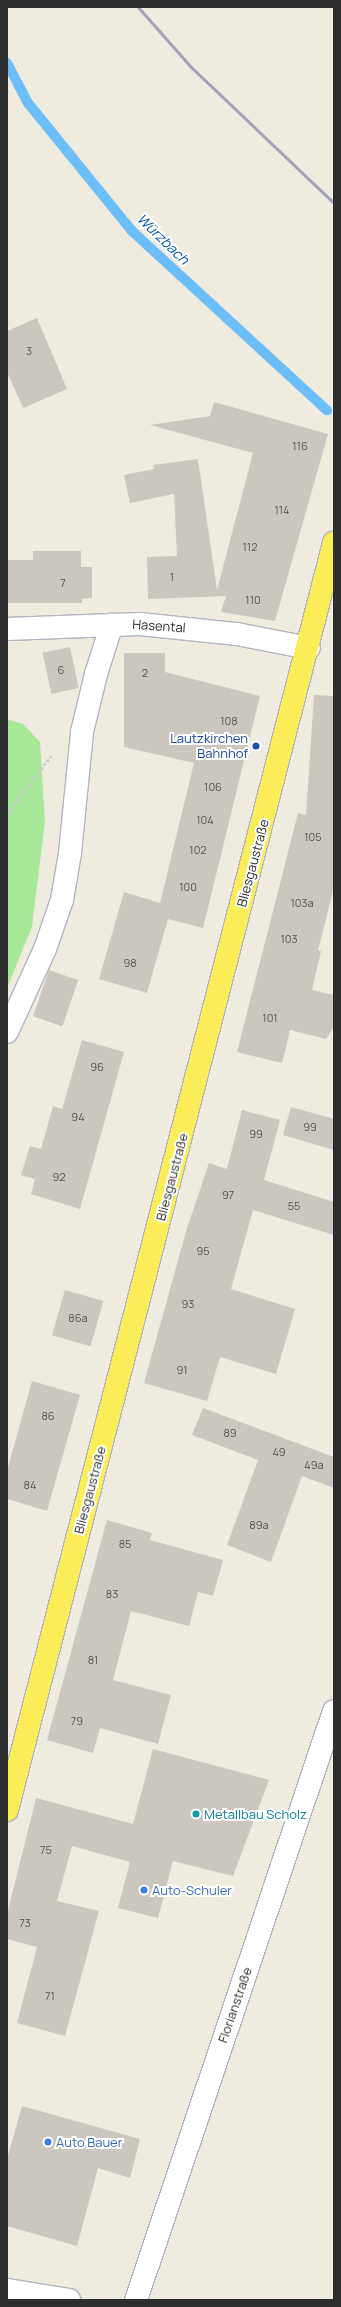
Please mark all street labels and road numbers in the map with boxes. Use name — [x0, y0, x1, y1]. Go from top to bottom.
street label: Hasental — [132, 616, 186, 636]
street label: Bliesgaustraße — [234, 817, 272, 909]
street label: Bliesgaustraße — [153, 1131, 191, 1223]
street label: Bliesgaustraße — [71, 1444, 109, 1536]
street label: Florianstraße — [215, 1965, 255, 2045]

